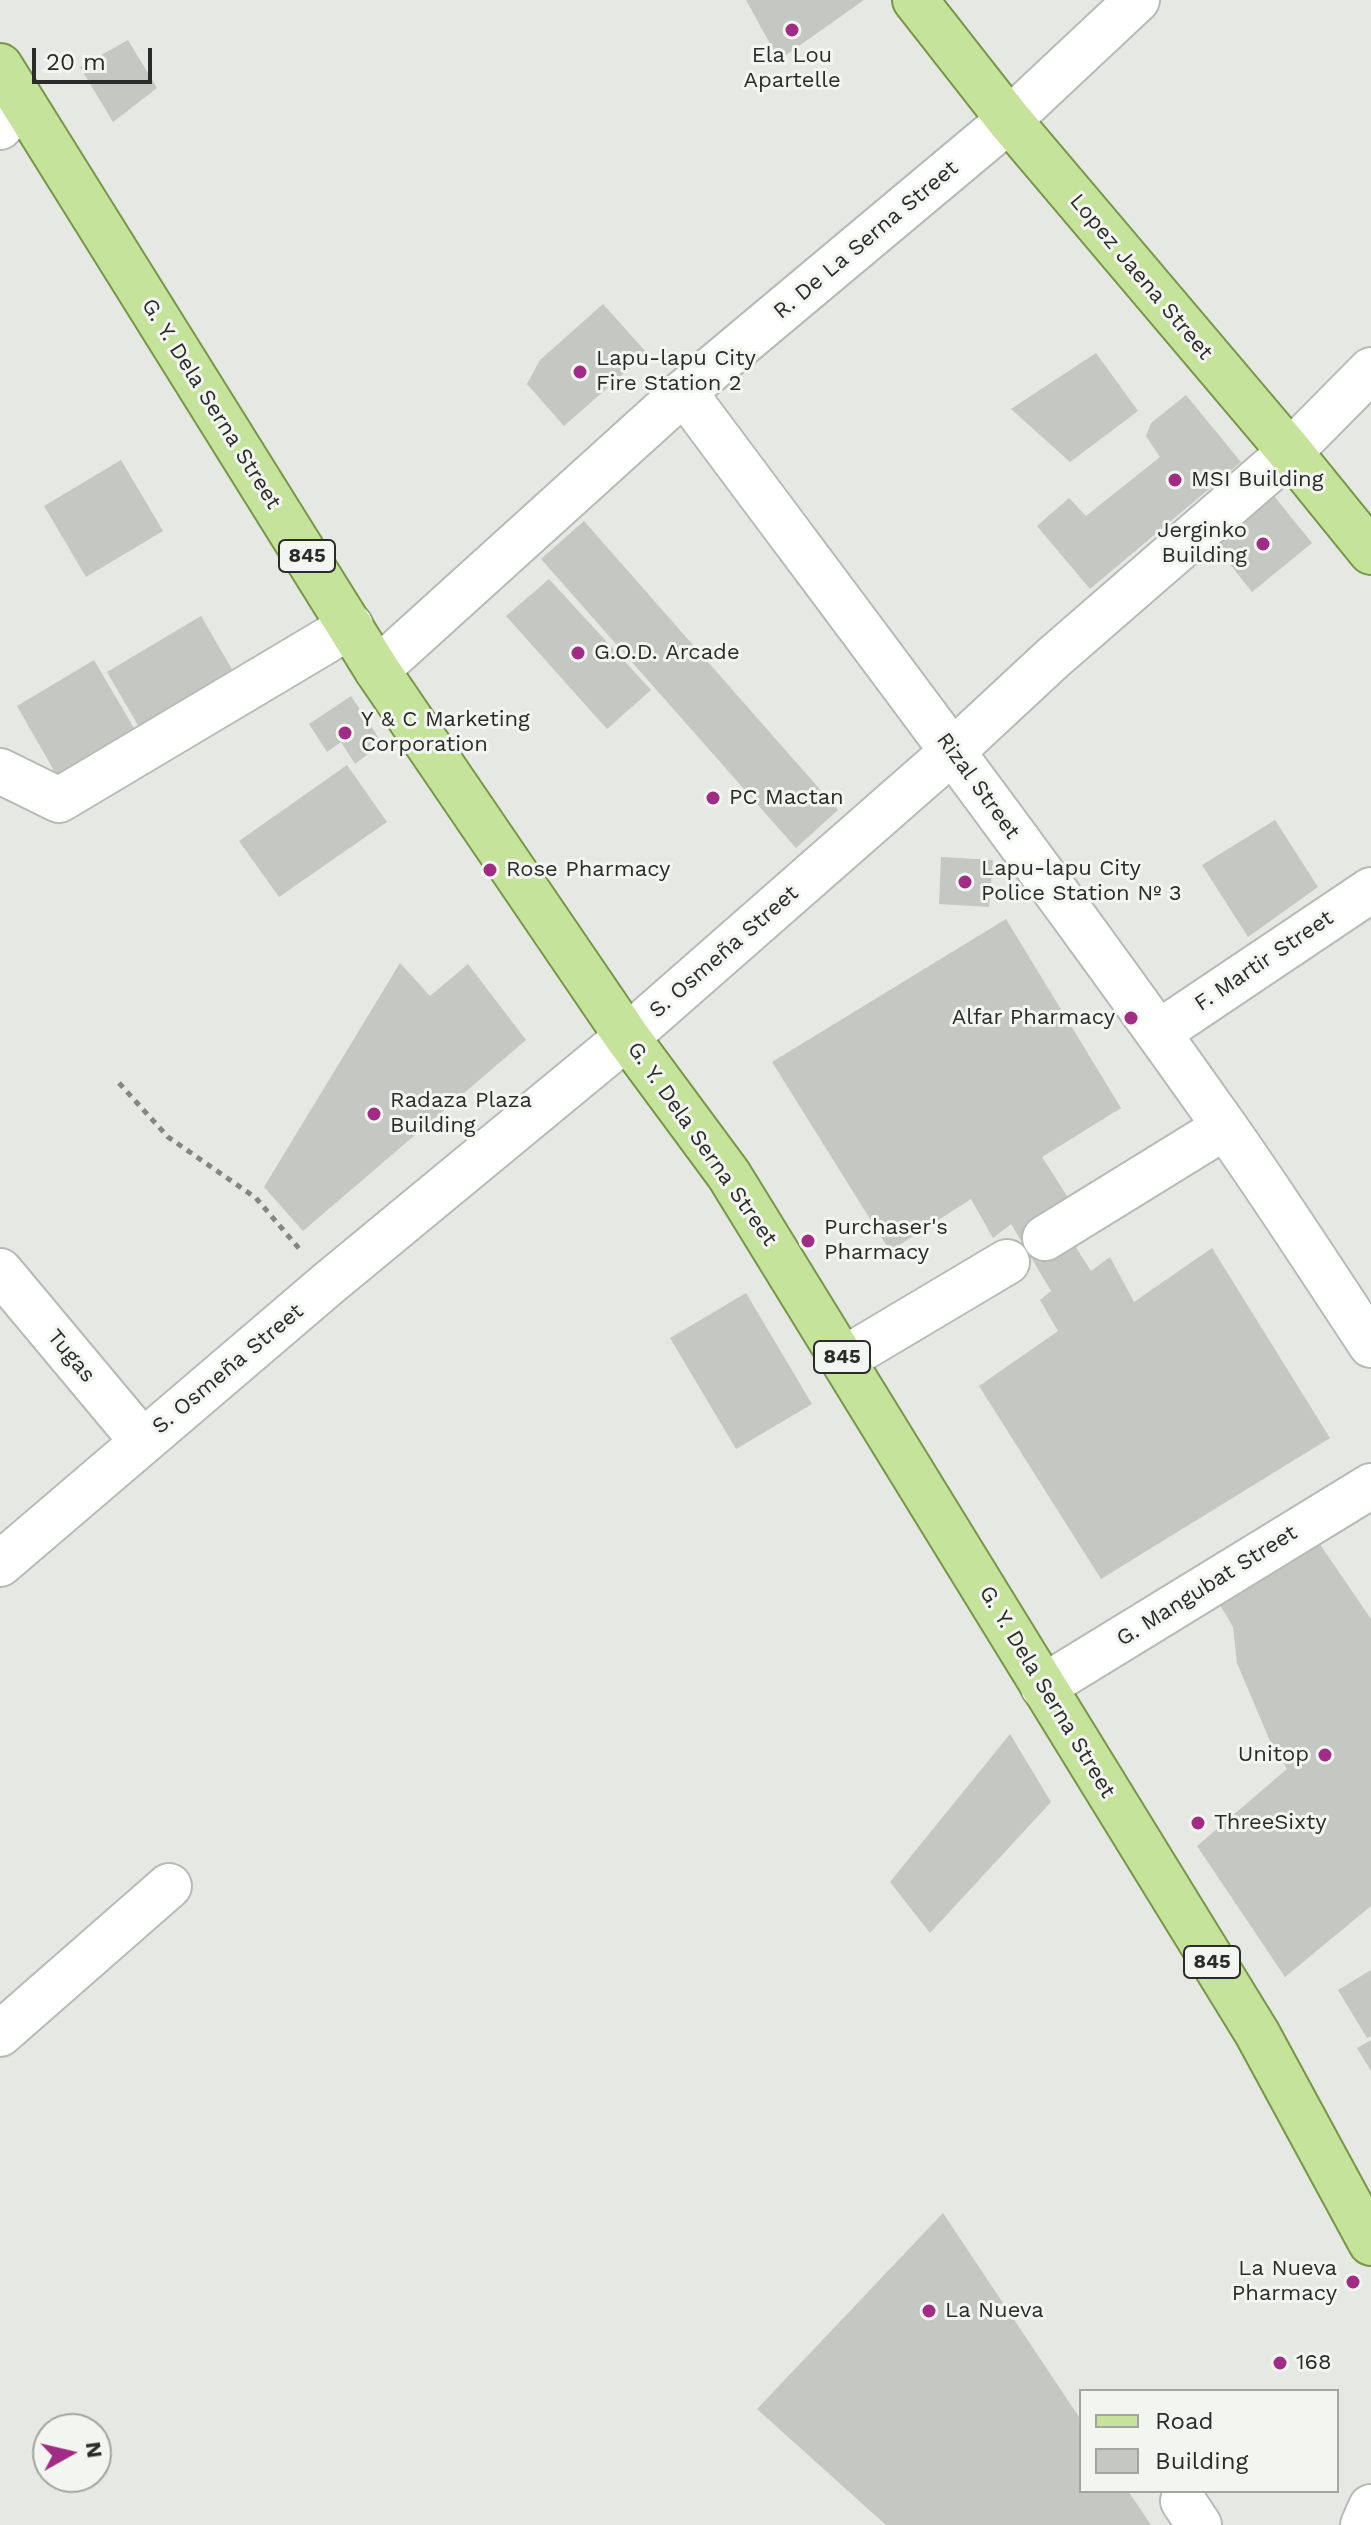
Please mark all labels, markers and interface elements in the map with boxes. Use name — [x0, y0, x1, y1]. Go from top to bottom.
marker: Ela Lou Apartelle — [783, 21, 801, 39]
scale bar — [36, 32, 156, 82]
place label: Ela Lou Apartelle — [743, 43, 841, 94]
text: 20 m — [46, 48, 106, 76]
street label: R. De La Serna Street — [768, 155, 964, 325]
street label: Lopez Jaena Street — [1064, 189, 1218, 365]
street label: G. Y. Dela Serna Street — [135, 294, 287, 514]
place label: Lapu-lapu City Fire Station 2 — [596, 346, 756, 398]
marker: Lapu-lapu City Fire Station 2 — [571, 363, 589, 381]
place label: MSI Building — [1191, 467, 1323, 493]
marker: MSI Building — [1166, 471, 1184, 489]
place label: Jerginko Building — [1157, 518, 1247, 570]
marker: Jerginko Building — [1254, 535, 1272, 553]
road number: 845 — [279, 540, 335, 572]
place label: G.O.D. Arcade — [594, 640, 740, 666]
marker: G.O.D. Arcade — [569, 644, 587, 662]
place label: Y & C Marketing Corporation — [361, 707, 530, 758]
marker: Y & C Marketing Corporation — [336, 724, 354, 742]
street label: Rizal Street — [931, 728, 1025, 844]
place label: PC Mactan — [729, 785, 844, 811]
marker: PC Mactan — [704, 789, 722, 807]
place label: Lapu-lapu City Police Station № 3 — [981, 856, 1182, 908]
place label: Rose Pharmacy — [506, 857, 670, 883]
marker: Rose Pharmacy — [481, 861, 499, 879]
marker: Lapu-lapu City Police Station № 3 — [956, 873, 974, 891]
street label: S. Osmeña Street — [644, 880, 804, 1024]
street label: F. Martir Street — [1190, 905, 1338, 1017]
place label: Alfar Pharmacy — [952, 1005, 1115, 1031]
marker: Alfar Pharmacy — [1122, 1009, 1140, 1027]
street label: G. Y. Dela Serna Street — [621, 1037, 783, 1251]
place label: Radaza Plaza Building — [390, 1088, 532, 1140]
marker: Radaza Plaza Building — [365, 1105, 383, 1123]
place label: Purchaser's Pharmacy — [824, 1215, 948, 1266]
marker: Purchaser's Pharmacy — [799, 1232, 817, 1250]
street label: S. Osmeña Street — [147, 1298, 309, 1440]
street label: Tugas — [41, 1324, 101, 1388]
road number: 845 — [814, 1341, 870, 1373]
street label: G. Mangubat Street — [1112, 1520, 1302, 1652]
street label: G. Y. Dela Serna Street — [973, 1581, 1121, 1803]
place label: Unitop — [1238, 1742, 1309, 1768]
marker: Unitop — [1316, 1746, 1334, 1764]
place label: ThreeSixty — [1214, 1810, 1327, 1836]
marker: ThreeSixty — [1189, 1814, 1207, 1832]
road number: 845 — [1184, 1946, 1240, 1978]
place label: La Nueva Pharmacy — [1232, 2256, 1337, 2308]
marker: La Nueva Pharmacy — [1344, 2273, 1362, 2291]
place label: La Nueva — [945, 2298, 1044, 2324]
marker: La Nueva — [920, 2302, 938, 2320]
place label: 168 — [1296, 2350, 1332, 2376]
marker: 168 — [1271, 2354, 1289, 2372]
legend — [1079, 2389, 1339, 2493]
text: Road — [1155, 2407, 1214, 2435]
north arrow — [32, 2413, 112, 2493]
text: N — [81, 2440, 108, 2460]
text: Building — [1155, 2447, 1248, 2475]

